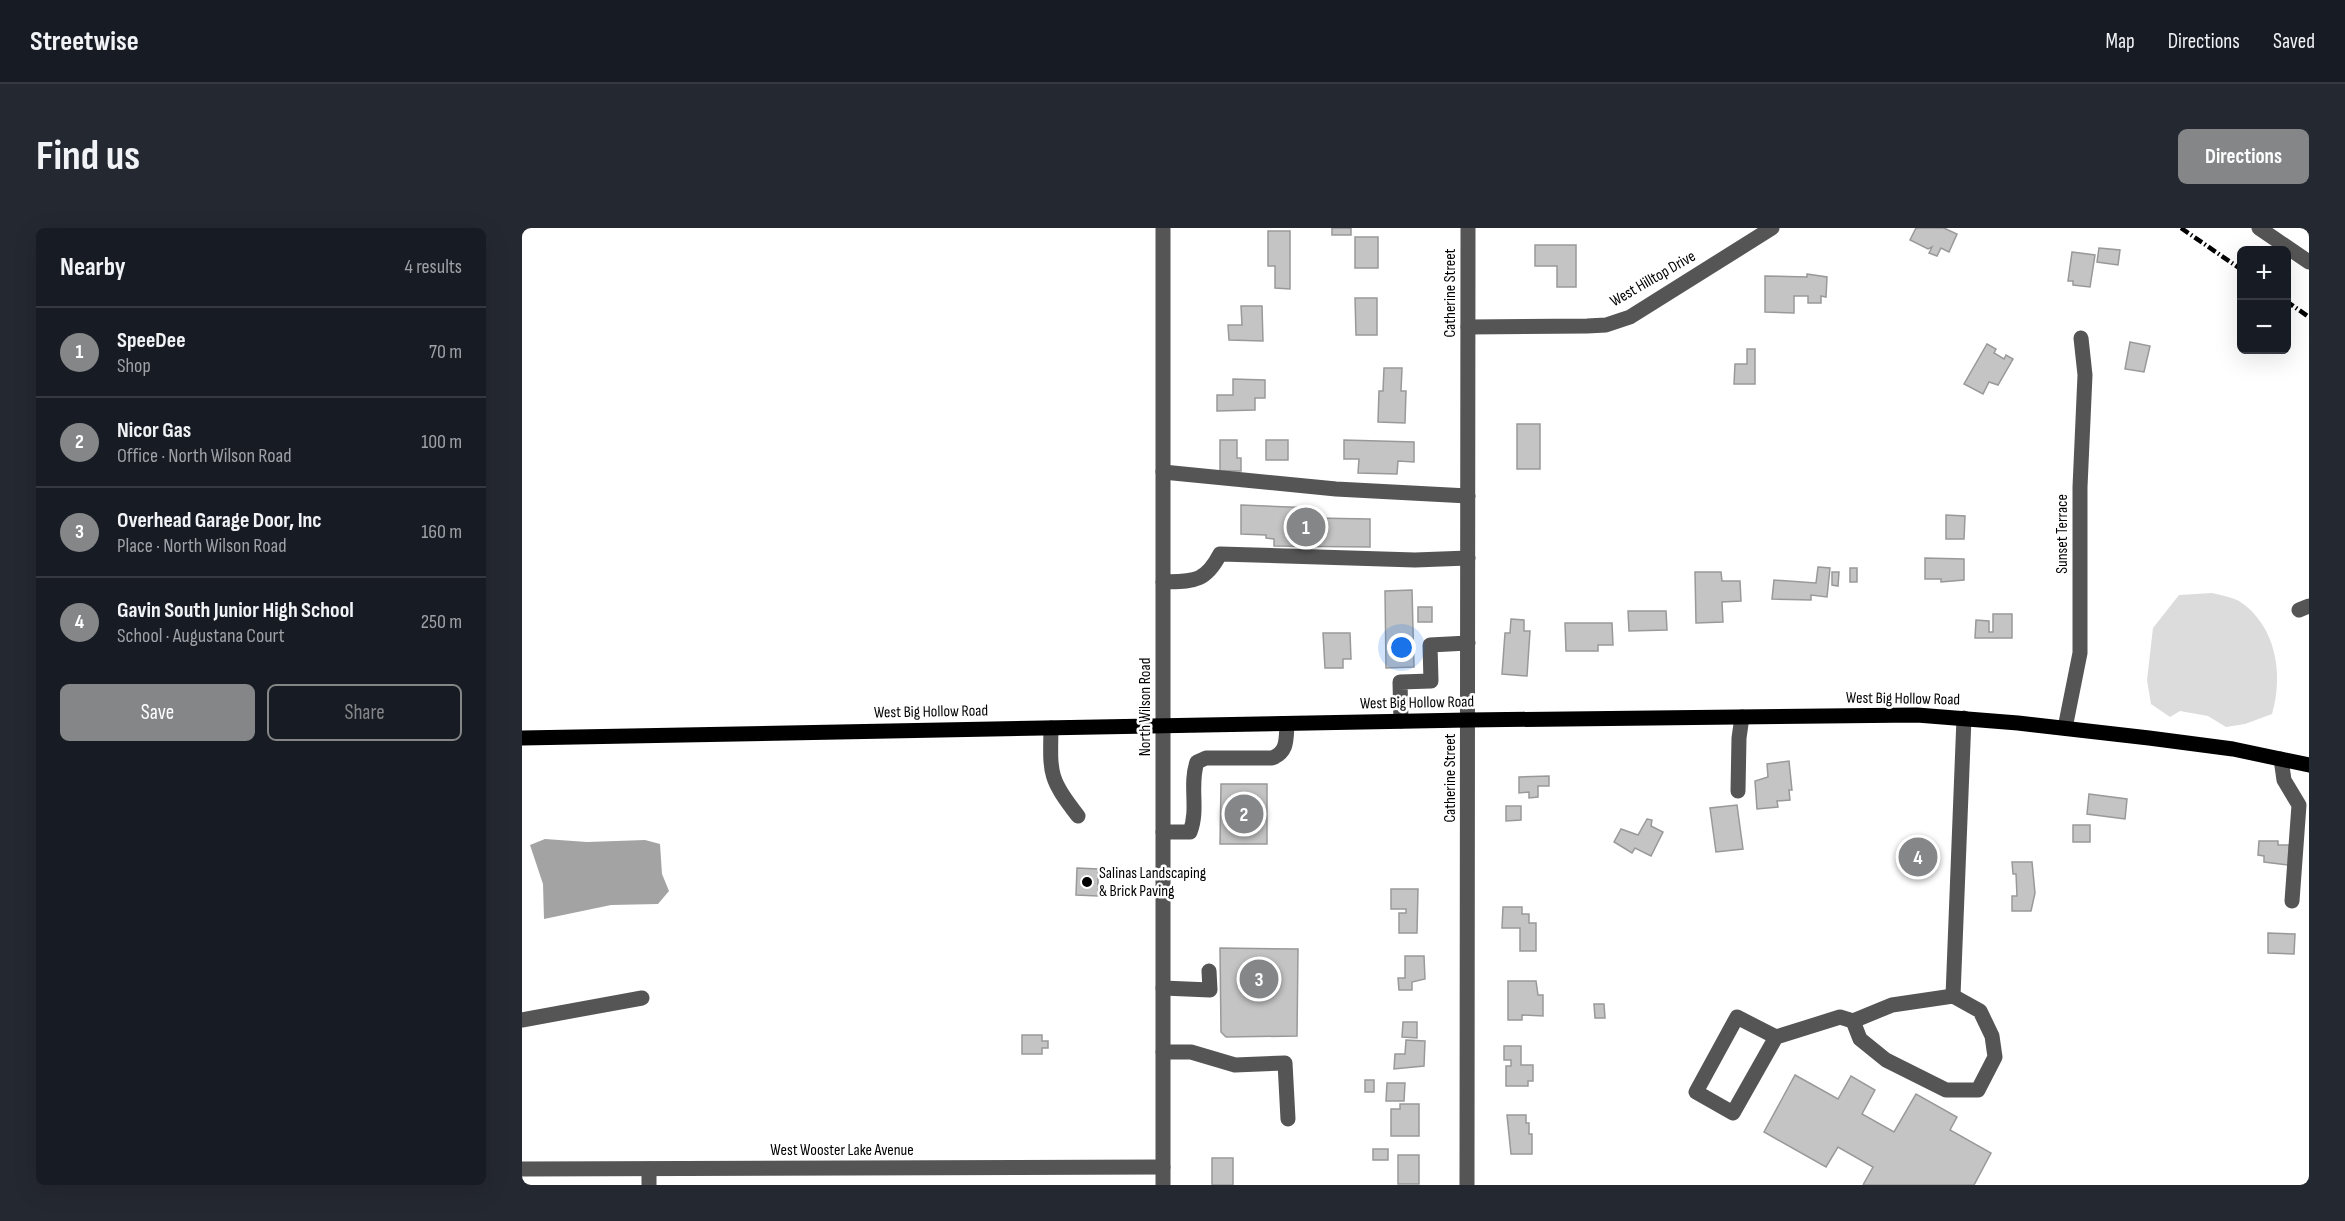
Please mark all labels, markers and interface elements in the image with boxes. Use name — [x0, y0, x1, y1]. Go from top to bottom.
text: Streetwise — [30, 25, 139, 58]
text: Map — [2105, 29, 2135, 54]
text: Directions — [2168, 29, 2240, 54]
text: Saved — [2273, 29, 2315, 54]
button: Directions — [2178, 129, 2309, 184]
text: Find us — [36, 131, 140, 182]
map controls — [2237, 246, 2291, 354]
button: + — [2237, 246, 2291, 300]
street label: West Hilltop Drive — [1607, 247, 1699, 311]
street label: Catherine Street — [1441, 248, 1460, 337]
text: Nearby — [60, 252, 126, 283]
text: 4 results — [405, 255, 462, 279]
button: − — [2237, 300, 2291, 354]
text: SpeeDee — [117, 327, 186, 354]
text: 1 — [76, 340, 83, 364]
text: 70 m — [429, 340, 462, 364]
text: Shop — [117, 354, 151, 378]
text: Nicor Gas — [117, 417, 191, 444]
text: 2 — [75, 430, 84, 454]
text: 100 m — [421, 430, 462, 454]
text: Office · North Wilson Road — [117, 444, 292, 468]
street label: Sunset Terrace — [2053, 494, 2072, 574]
pin: 1 — [1286, 504, 1326, 550]
text: Overhead Garage Door, Inc — [117, 507, 322, 534]
text: 3 — [75, 520, 84, 544]
text: 160 m — [421, 520, 462, 544]
text: Place · North Wilson Road — [117, 534, 286, 558]
text: Gavin South Junior High School — [117, 597, 354, 624]
text: 4 — [75, 610, 84, 634]
text: 250 m — [421, 610, 462, 634]
text: School · Augustana Court — [117, 624, 285, 648]
your location — [1387, 633, 1416, 662]
street label: North Wilson Road — [1136, 658, 1155, 756]
button: Save — [60, 684, 255, 741]
button: Share — [267, 684, 462, 741]
street label: West Big Hollow Road — [1846, 689, 1960, 709]
street label: West Big Hollow Road — [1360, 693, 1474, 713]
street label: West Big Hollow Road — [874, 702, 988, 722]
street label: Catherine Street — [1441, 733, 1460, 822]
pin: 2 — [1224, 792, 1264, 836]
pin: 4 — [1898, 834, 1938, 880]
place label: Salinas Landscaping & Brick Paving — [1099, 864, 1206, 901]
marker: Salinas Landscaping & Brick Paving — [1080, 875, 1094, 889]
pin: 3 — [1240, 956, 1278, 1002]
street label: West Wooster Lake Avenue — [770, 1141, 914, 1160]

